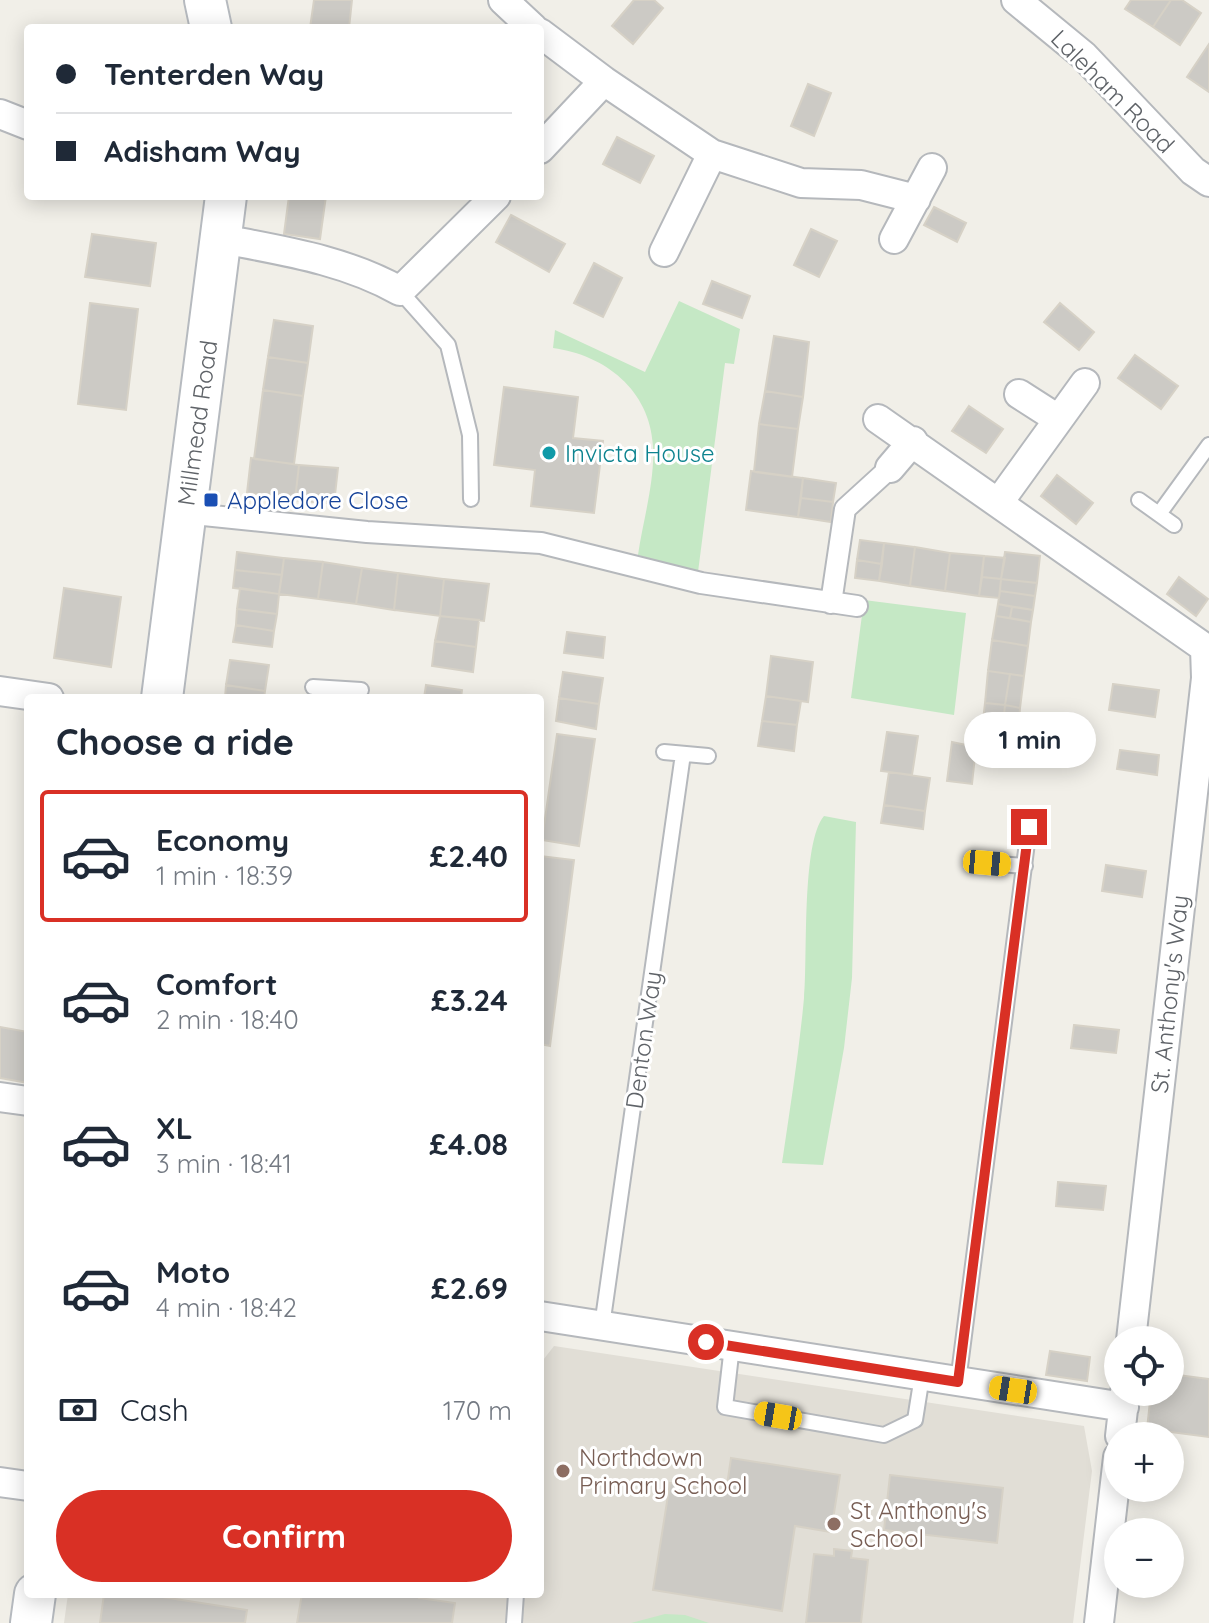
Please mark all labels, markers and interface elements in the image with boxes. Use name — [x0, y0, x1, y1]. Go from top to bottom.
street label: Laleham Road — [1045, 23, 1181, 159]
text: Tenterden Way — [104, 55, 324, 93]
text: Adisham Way — [104, 132, 301, 170]
street label: Millmead Road — [171, 338, 223, 508]
place label: Invicta House — [565, 438, 715, 468]
marker: Invicta House — [540, 444, 558, 462]
place label: Appledore Close — [227, 485, 409, 515]
marker: Appledore Close — [202, 491, 220, 509]
callout: 1 min — [963, 711, 1095, 767]
text: Choose a ride — [56, 719, 294, 764]
text: 1 min — [999, 723, 1062, 756]
route end — [1011, 809, 1047, 845]
icon: car — [60, 820, 132, 892]
text: Economy — [156, 821, 289, 859]
text: £2.40 — [430, 837, 508, 875]
car — [962, 849, 1012, 877]
text: 1 min · 18:39 — [156, 859, 293, 892]
street label: St. Anthony's Way — [1144, 893, 1194, 1095]
icon: car — [60, 964, 132, 1036]
text: Comfort — [156, 965, 277, 1003]
street label: Denton Way — [618, 969, 668, 1111]
text: £3.24 — [431, 981, 508, 1019]
text: 2 min · 18:40 — [156, 1003, 299, 1036]
icon: car — [60, 1108, 132, 1180]
text: XL — [156, 1109, 193, 1147]
text: £4.08 — [429, 1125, 508, 1163]
text: 3 min · 18:41 — [156, 1147, 292, 1180]
icon: car — [60, 1252, 132, 1324]
text: Moto — [156, 1253, 230, 1291]
text: £2.69 — [431, 1269, 508, 1307]
text: 4 min · 18:42 — [156, 1291, 297, 1324]
route start — [688, 1324, 724, 1360]
map controls — [1104, 1326, 1184, 1598]
button: locate — [1104, 1326, 1184, 1406]
car — [987, 1374, 1039, 1406]
icon: cash — [56, 1388, 100, 1432]
text: Cash — [120, 1391, 189, 1429]
text: 170 m — [443, 1394, 512, 1427]
car — [752, 1400, 804, 1432]
button: + — [1104, 1422, 1184, 1502]
place label: Northdown Primary School — [579, 1442, 748, 1500]
marker: Northdown Primary School — [554, 1462, 572, 1480]
button: Confirm — [56, 1490, 512, 1582]
place label: St Anthony's School — [850, 1495, 987, 1553]
marker: St Anthony's School — [825, 1515, 843, 1533]
button: − — [1104, 1518, 1184, 1598]

